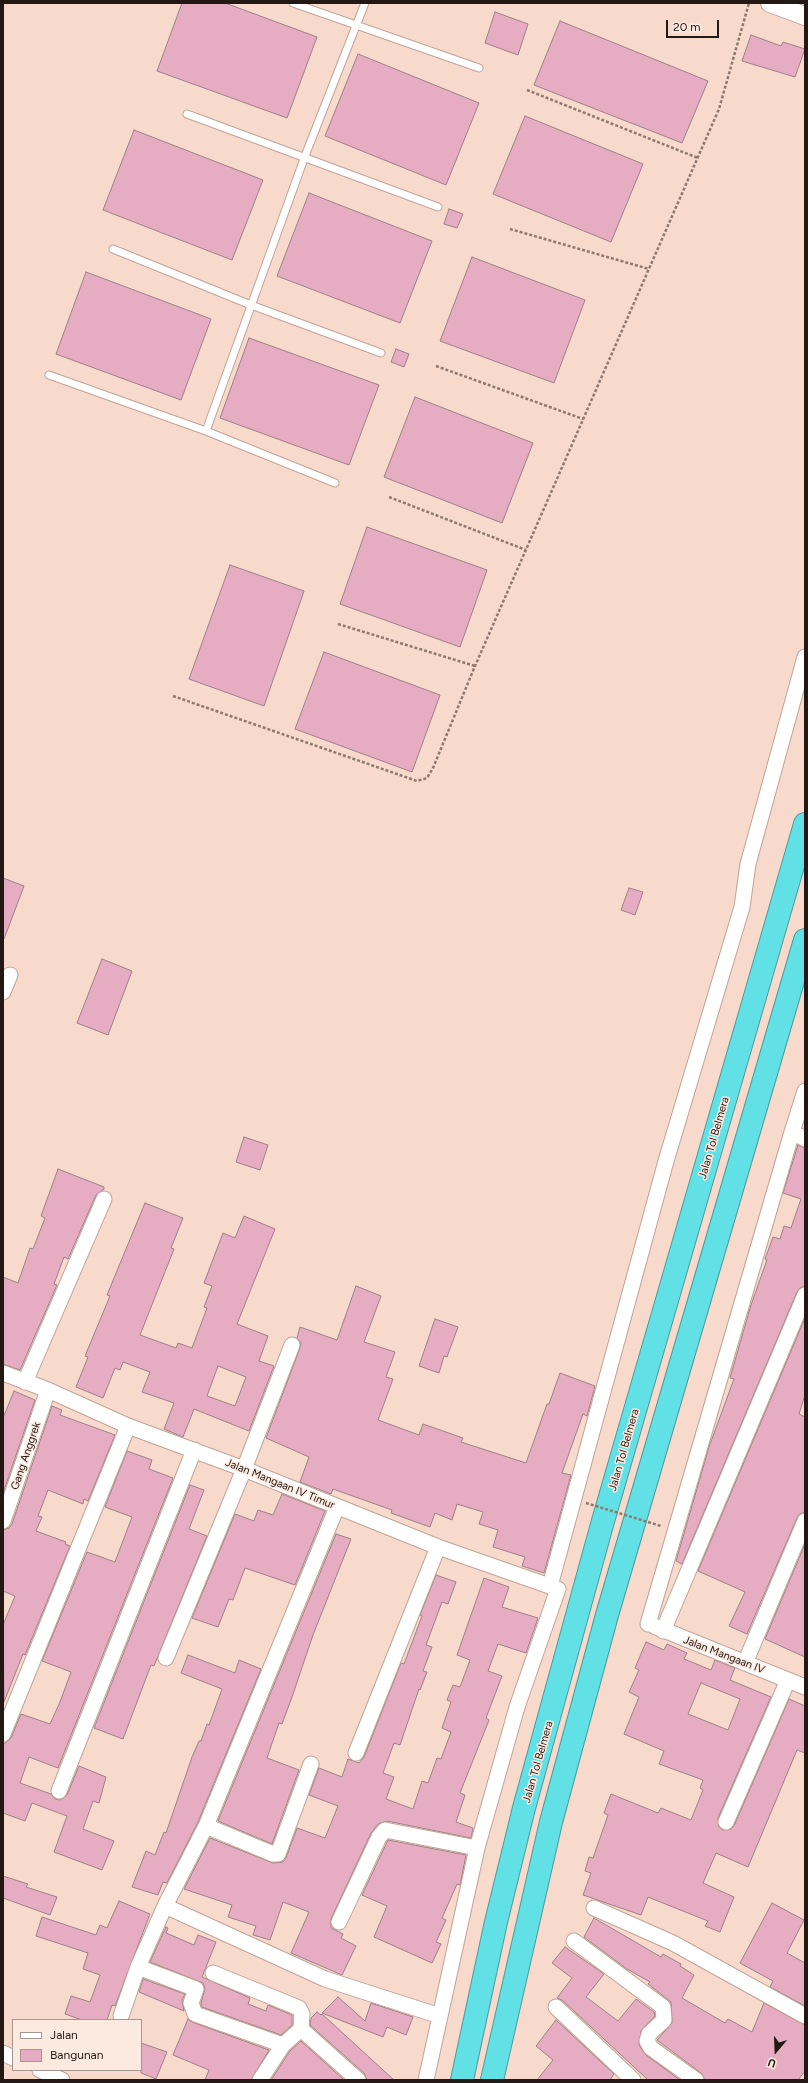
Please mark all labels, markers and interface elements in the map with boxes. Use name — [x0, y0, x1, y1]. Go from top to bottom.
scale bar — [668, 12, 721, 38]
text: 20 m — [673, 20, 701, 34]
street label: Jalan Tol Belmera — [696, 1095, 732, 1181]
street label: Jalan Tol Belmera — [606, 1407, 642, 1493]
street label: Gang Anggrek — [8, 1420, 44, 1492]
street label: Jalan Mangaan IV Timur — [223, 1456, 337, 1512]
street label: Jalan Mangaan IV — [681, 1633, 767, 1677]
street label: Jalan Tol Belmera — [520, 1719, 556, 1805]
legend — [12, 2019, 142, 2071]
text: Jalan — [50, 2028, 78, 2042]
north arrow — [756, 2031, 796, 2071]
text: Bangunan — [50, 2048, 103, 2062]
text: U — [766, 2055, 778, 2070]

